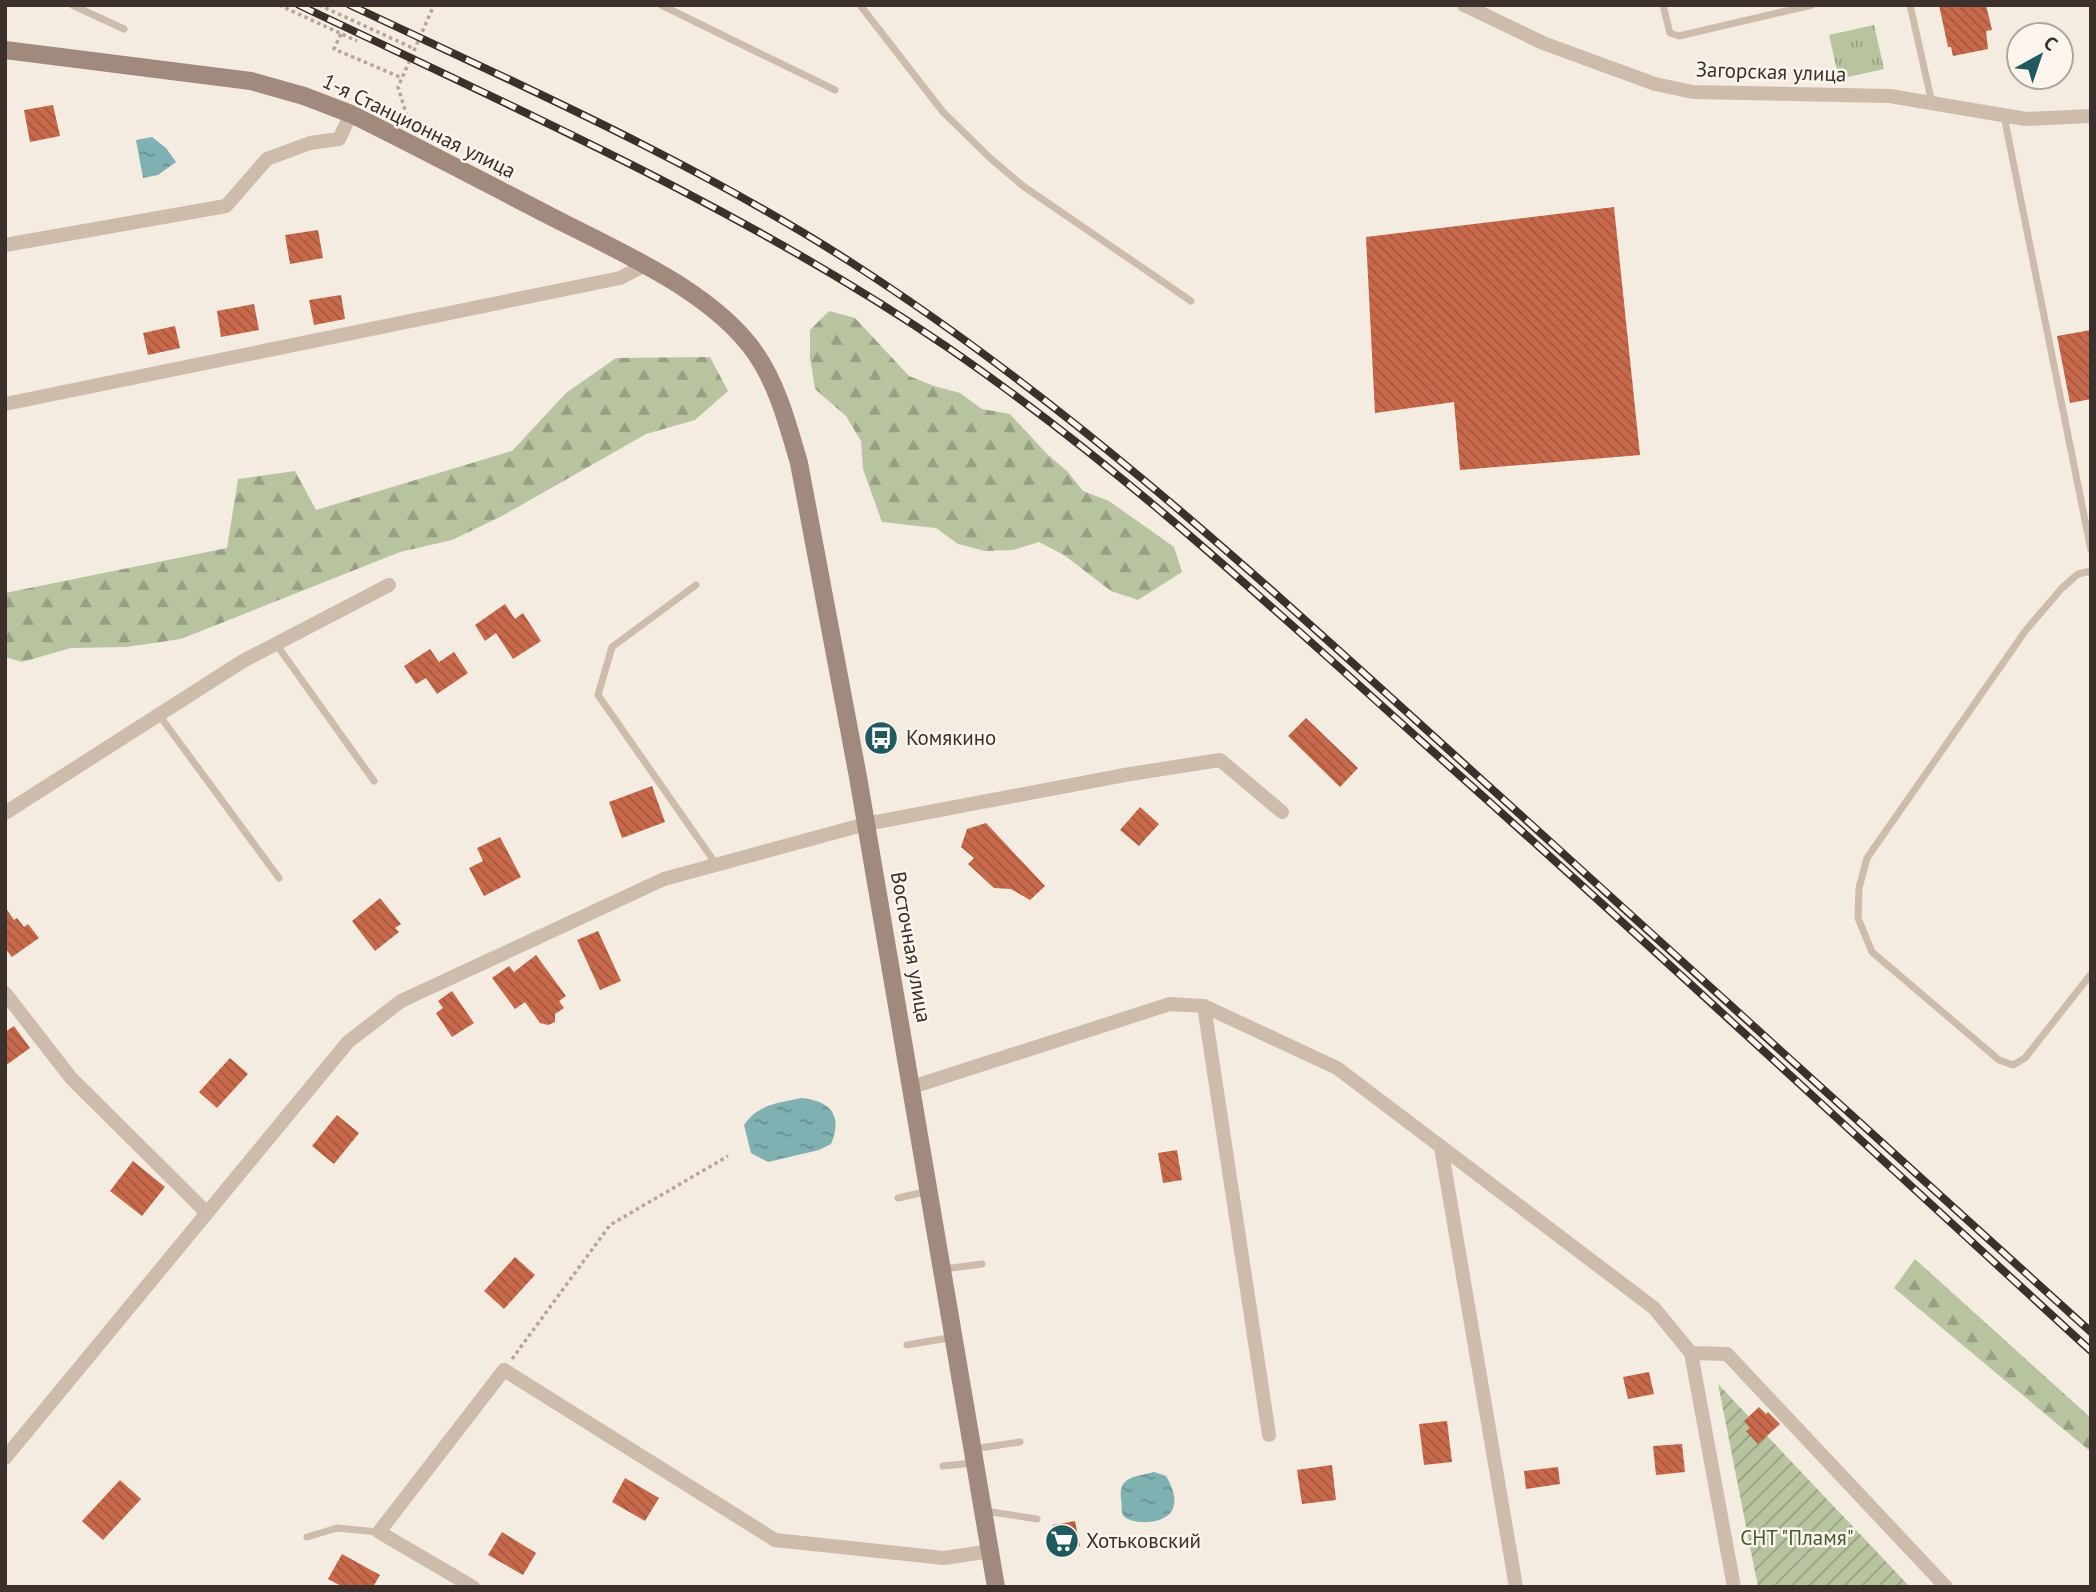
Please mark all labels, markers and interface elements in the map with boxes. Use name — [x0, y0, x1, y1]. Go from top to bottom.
north arrow — [2005, 21, 2075, 91]
text: С — [2039, 30, 2063, 56]
street label: Загорская улица — [1695, 55, 1847, 88]
street label: 1-я Станционная улица — [318, 67, 520, 184]
bus stop icon: Комякино — [862, 719, 900, 757]
place label: Комякино — [906, 724, 996, 751]
street label: Восточная улица — [885, 869, 938, 1025]
supermarket icon: Хотьковский — [1043, 1522, 1081, 1560]
park label: СНТ "Пламя" — [1740, 1524, 1854, 1551]
place label: Хотьковский — [1086, 1527, 1201, 1554]

